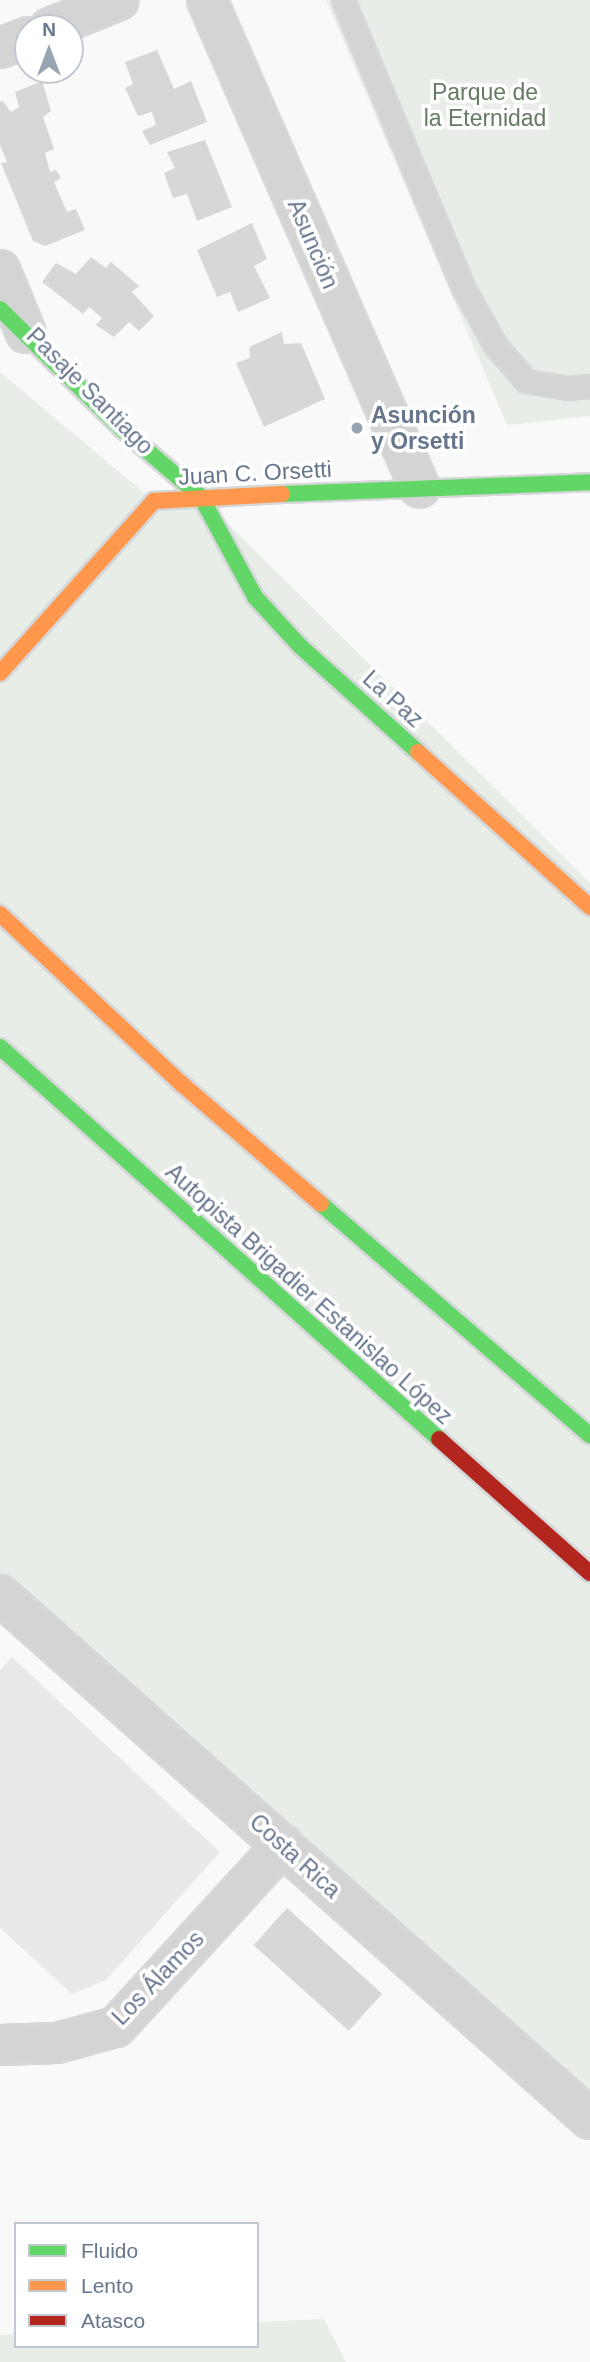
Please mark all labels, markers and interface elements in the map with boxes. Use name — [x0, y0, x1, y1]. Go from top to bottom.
north arrow — [14, 14, 84, 84]
text: N — [42, 19, 56, 40]
park label: Parque de la Eternidad — [424, 78, 546, 132]
street label: Asunción — [282, 195, 344, 293]
street label: Pasaje Santiago — [21, 322, 159, 460]
place label: Asunción y Orsetti — [371, 401, 476, 455]
marker: Asunción y Orsetti — [349, 420, 365, 436]
street label: Juan C. Orsetti — [178, 455, 332, 491]
street label: La Paz — [357, 665, 429, 733]
street label: Autopista Brigadier Estanislao López — [160, 1158, 458, 1430]
street label: Costa Rica — [244, 1808, 346, 1904]
street label: Los Álamos — [106, 1925, 210, 2031]
legend — [14, 2222, 259, 2348]
text: Fluido — [81, 2239, 138, 2262]
text: Lento — [81, 2274, 134, 2297]
text: Atasco — [81, 2309, 145, 2332]

